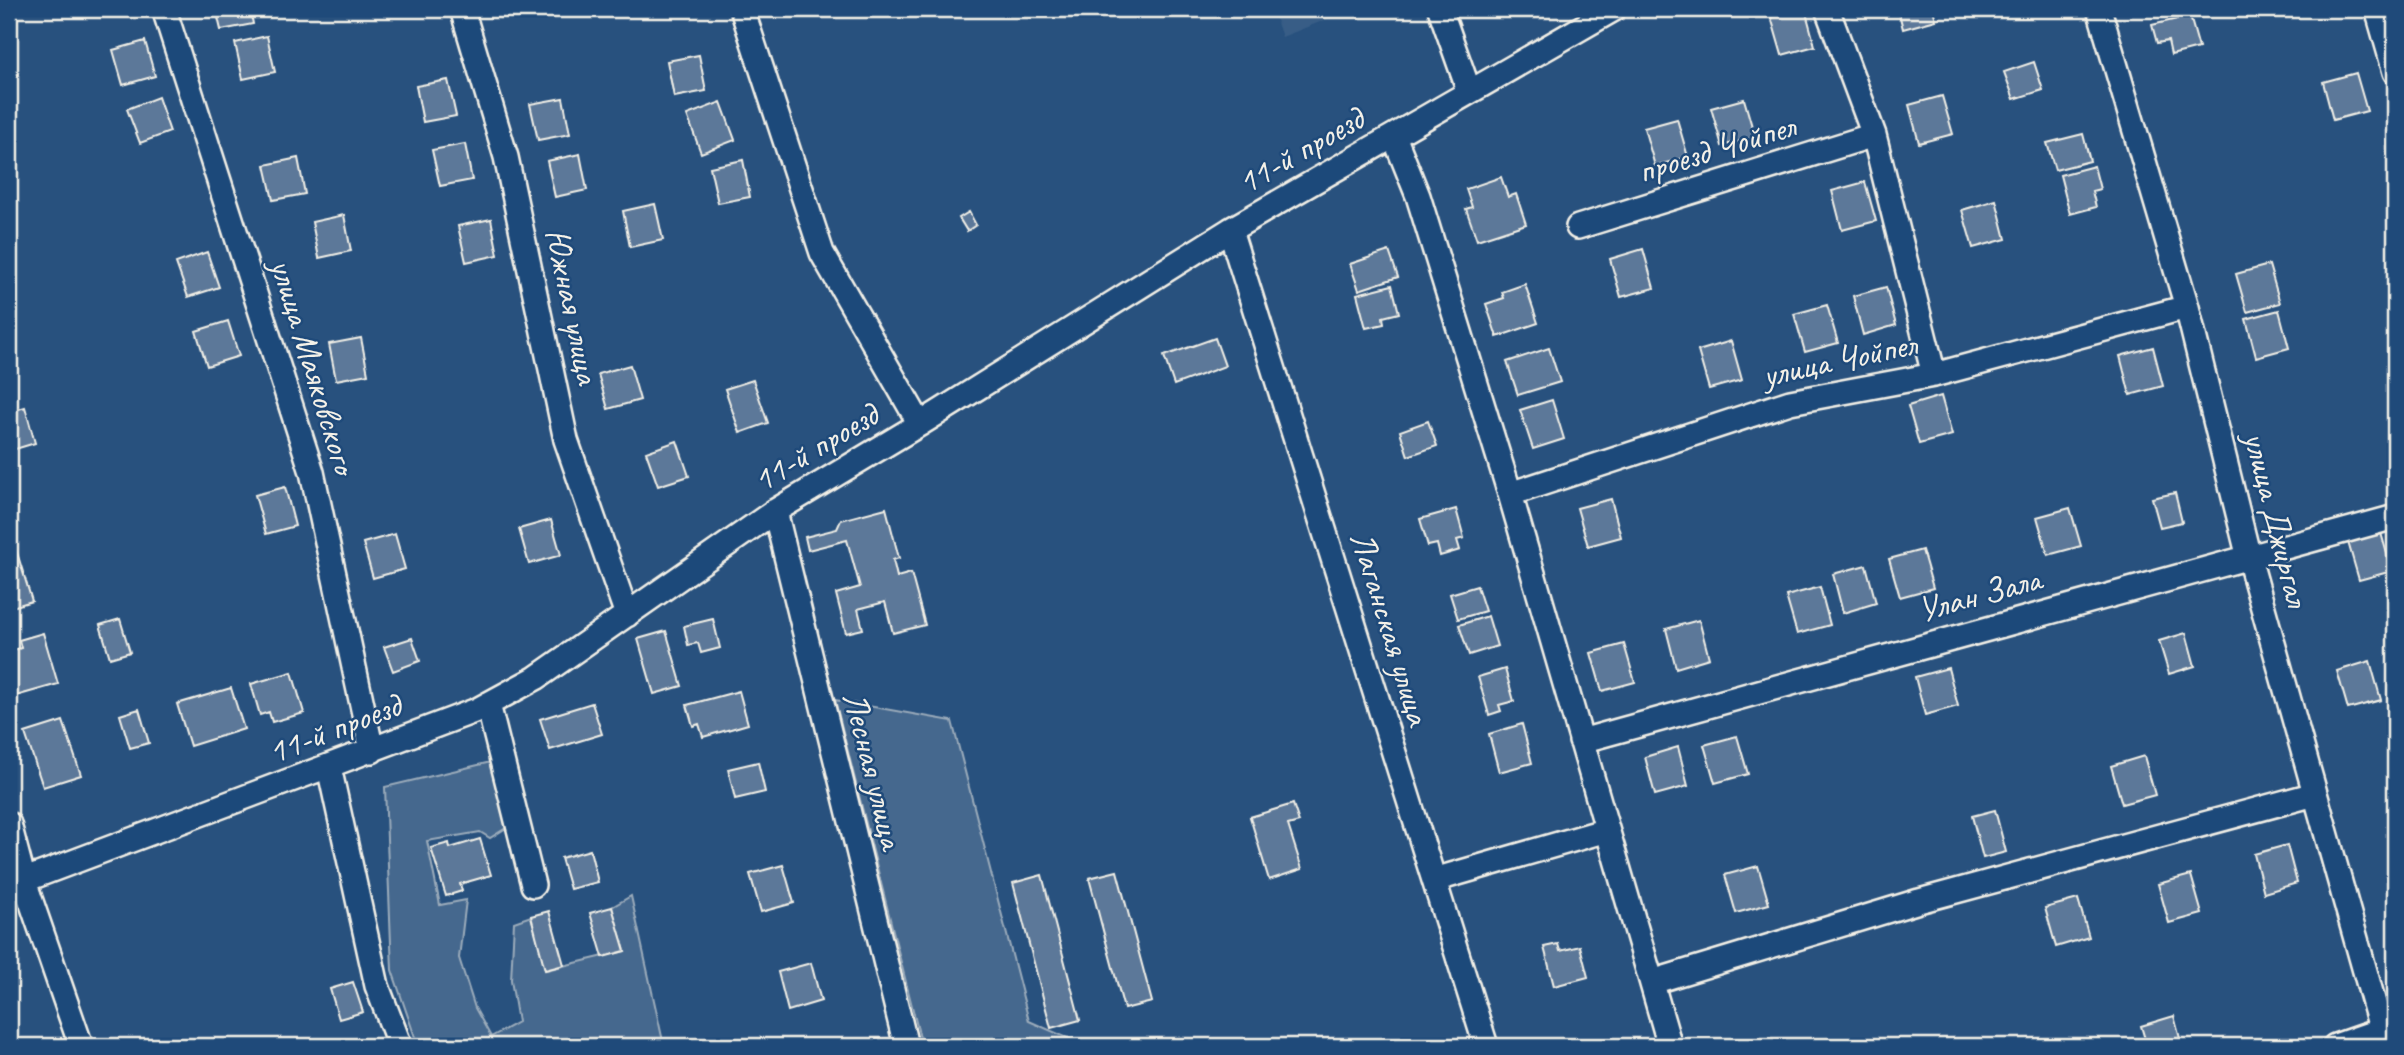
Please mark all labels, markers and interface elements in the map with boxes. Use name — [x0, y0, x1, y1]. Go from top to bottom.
street label: 11-й проезд — [1229, 94, 1375, 205]
street label: проезд Чойпел — [1632, 103, 1803, 194]
street label: Южная улица — [534, 224, 611, 390]
street label: улица Маяковского — [259, 251, 369, 483]
street label: улица Чойпел — [1756, 321, 1923, 398]
street label: 11-й проезд — [744, 391, 889, 502]
street label: улица Джиргал — [2233, 425, 2321, 614]
street label: Лаганская улица — [1340, 526, 1442, 733]
street label: Улан Зала — [1913, 556, 2048, 632]
street label: 11-й проезд — [261, 681, 410, 774]
street label: Лесная улица — [832, 687, 915, 856]

